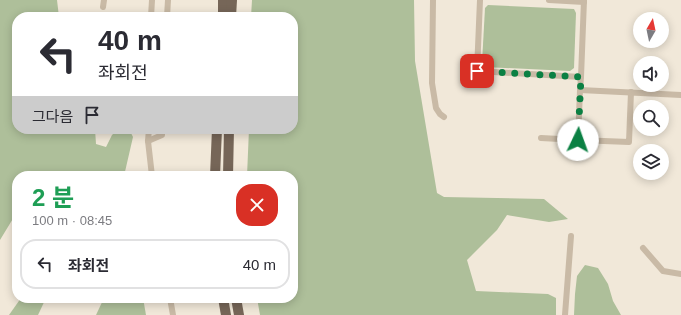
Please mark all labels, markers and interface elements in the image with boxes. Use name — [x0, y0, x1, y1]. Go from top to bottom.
north arrow — [633, 12, 669, 48]
map controls — [633, 12, 669, 180]
text: 40 m — [98, 25, 162, 56]
icon: left — [32, 28, 84, 80]
pin — [460, 54, 494, 88]
button: sound — [633, 56, 669, 92]
icon: arrive — [466, 60, 488, 82]
text: 좌회전 — [98, 63, 148, 83]
button: search — [633, 100, 669, 136]
icon: arrive — [81, 104, 103, 126]
text: 그다음 — [32, 108, 73, 125]
position arrow — [557, 119, 599, 161]
button: layers — [633, 144, 669, 180]
text: 2 분 — [32, 184, 74, 211]
button: close — [236, 184, 278, 226]
text: 100 m · 08:45 — [32, 213, 112, 228]
icon: left — [34, 253, 56, 275]
text: 40 m — [243, 256, 276, 273]
text: 좌회전 — [68, 257, 109, 274]

